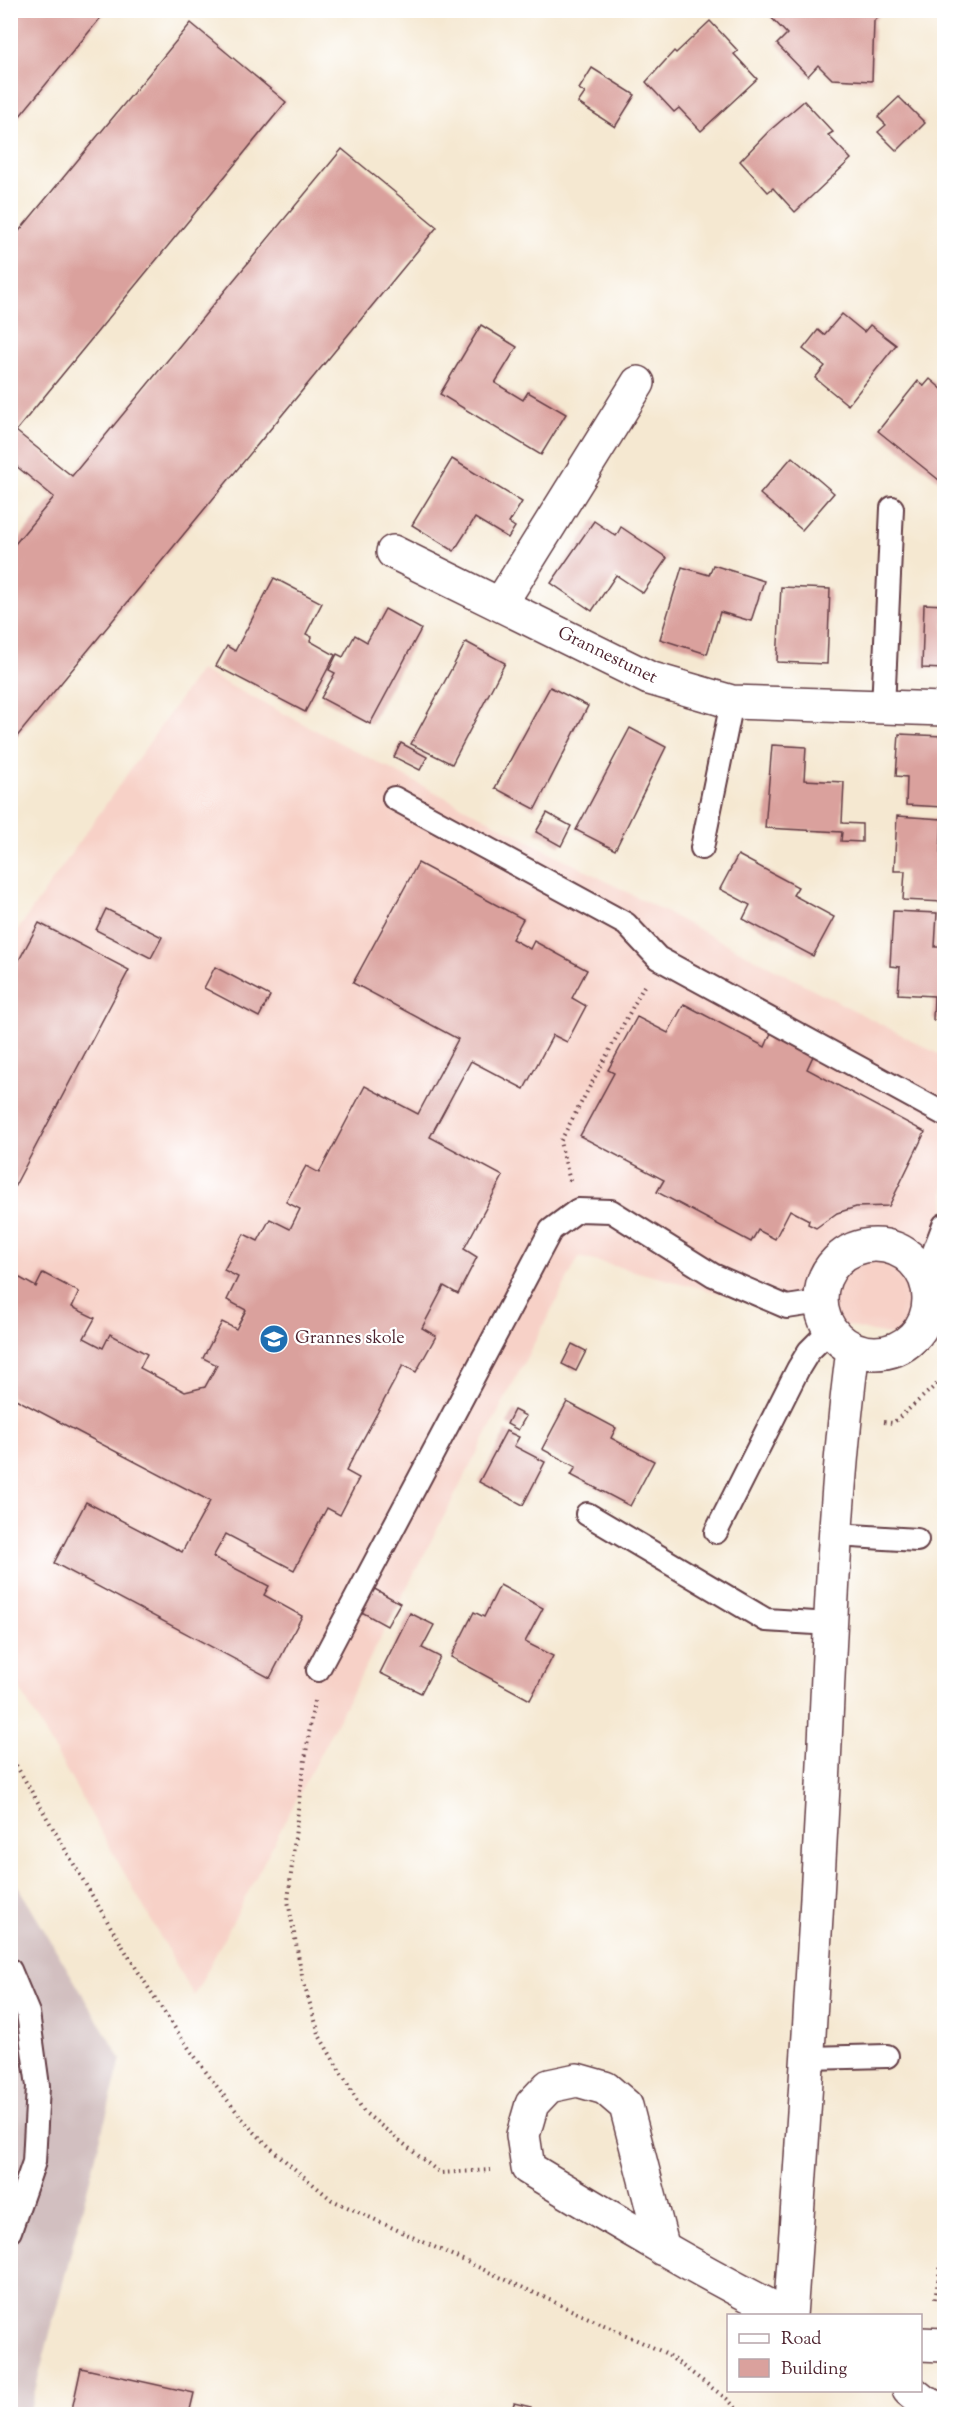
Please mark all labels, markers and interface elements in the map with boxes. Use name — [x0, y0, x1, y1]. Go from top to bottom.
street label: Grannestunet — [553, 621, 661, 691]
school or university icon: Grannes skole — [258, 1323, 290, 1355]
place label: Grannes skole — [295, 1326, 405, 1352]
legend — [727, 2314, 922, 2392]
text: Road — [781, 2327, 821, 2353]
text: Building — [781, 2357, 847, 2383]

